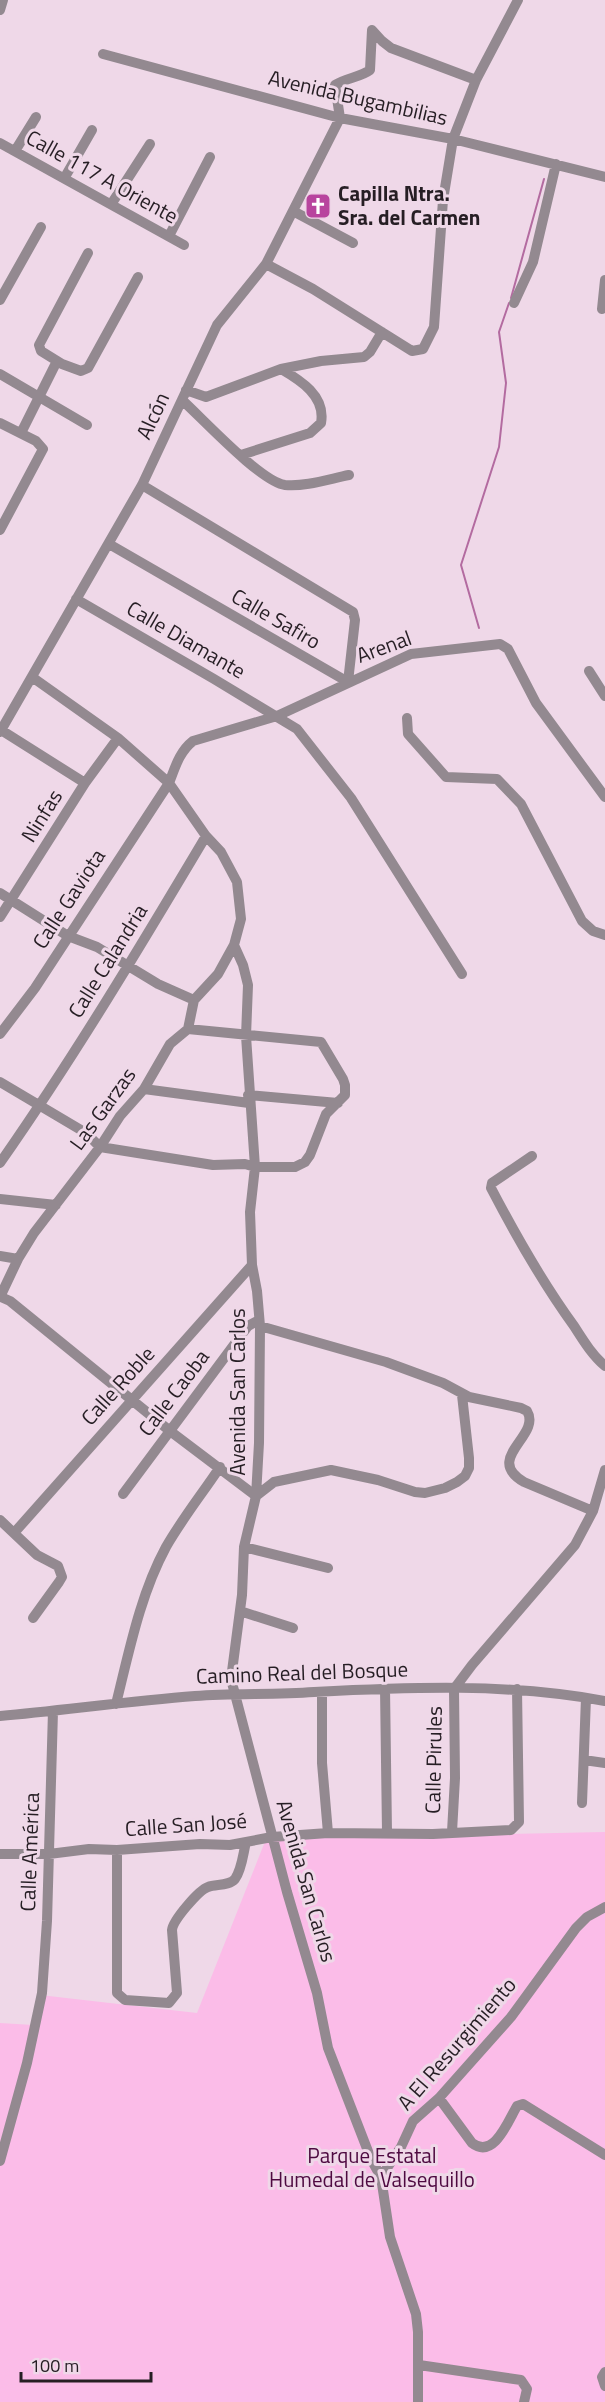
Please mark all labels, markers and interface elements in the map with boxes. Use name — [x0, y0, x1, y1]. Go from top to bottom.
street label: Avenida Bugambilias — [265, 61, 451, 133]
street label: Calle 117 A Oriente — [21, 121, 184, 231]
place label: Capilla Ntra. Sra. del Carmen — [338, 177, 480, 233]
church icon: Capilla Ntra. Sra. del Carmen — [303, 191, 333, 221]
street label: Alcón — [127, 387, 177, 444]
street label: Calle Safiro — [226, 580, 327, 657]
street label: Calle Diamante — [121, 592, 252, 686]
street label: Arenal — [351, 621, 416, 671]
street label: Ninfas — [12, 783, 70, 848]
street label: Calle Gaviota — [24, 842, 113, 955]
street label: Calle Calandria — [59, 897, 155, 1024]
street label: Las Garzas — [61, 1060, 143, 1156]
street label: Avenida San Carlos — [221, 1308, 253, 1476]
street label: Calle Roble — [73, 1339, 162, 1432]
street label: Calle Caoba — [130, 1342, 217, 1443]
street label: Camino Real del Bosque — [195, 1652, 409, 1692]
street label: Calle Pirules — [416, 1706, 450, 1814]
street label: Calle América — [11, 1791, 47, 1912]
street label: Avenida San Carlos — [268, 1796, 345, 1966]
street label: Calle San José — [124, 1804, 248, 1844]
street label: A El Resurgimiento — [389, 1970, 523, 2117]
park label: Parque Estatal Humedal de Valsequillo — [269, 2139, 475, 2195]
scale bar — [21, 2345, 152, 2383]
text: 100 m — [30, 2352, 79, 2379]

